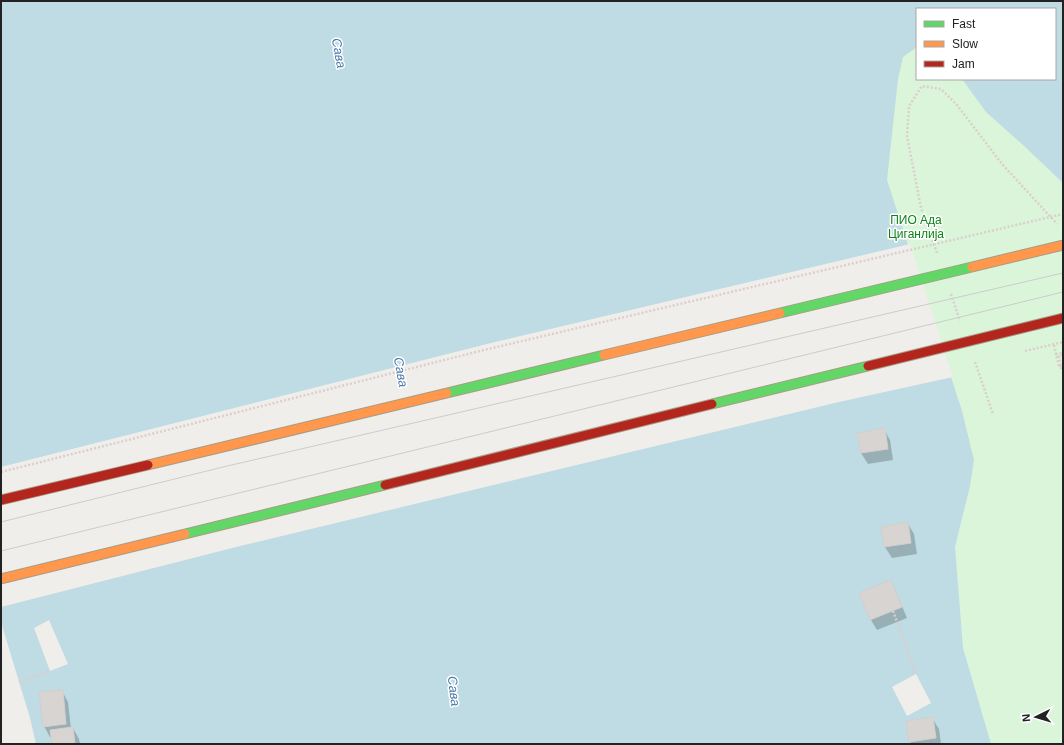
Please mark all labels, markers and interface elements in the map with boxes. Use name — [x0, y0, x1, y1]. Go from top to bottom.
legend — [916, 8, 1056, 80]
text: Fast — [952, 17, 976, 31]
water label: Сава — [329, 37, 349, 69]
text: Slow — [952, 37, 978, 51]
text: Jam — [952, 57, 975, 71]
park label: ПИО Ада Циганлија — [888, 213, 944, 241]
water label: Сава — [391, 356, 411, 388]
water label: Сава — [445, 675, 463, 707]
north arrow — [1016, 697, 1056, 737]
text: N — [1020, 713, 1032, 722]

